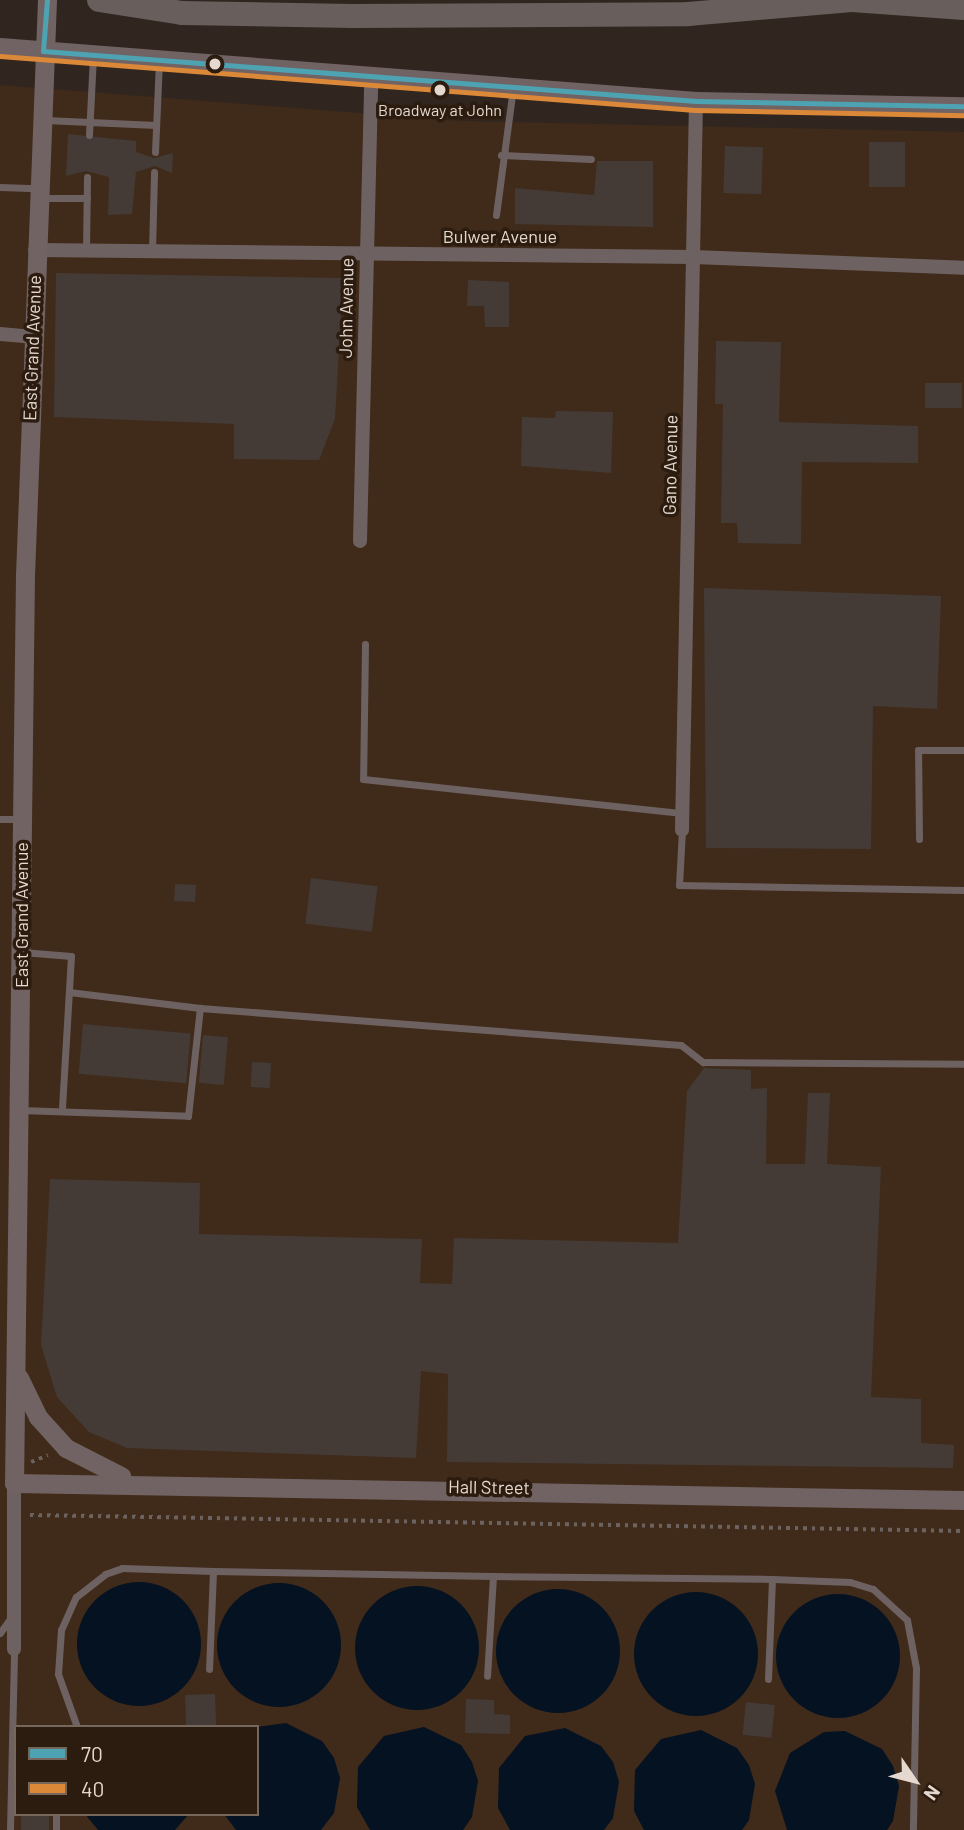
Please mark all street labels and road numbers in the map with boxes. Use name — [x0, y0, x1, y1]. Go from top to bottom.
street label: Bulwer Avenue — [443, 225, 557, 247]
street label: John Avenue — [334, 258, 358, 358]
street label: East Grand Avenue — [19, 275, 45, 421]
street label: Gano Avenue — [658, 415, 682, 515]
street label: East Grand Avenue — [10, 842, 32, 988]
street label: Hall Street — [448, 1475, 530, 1499]

